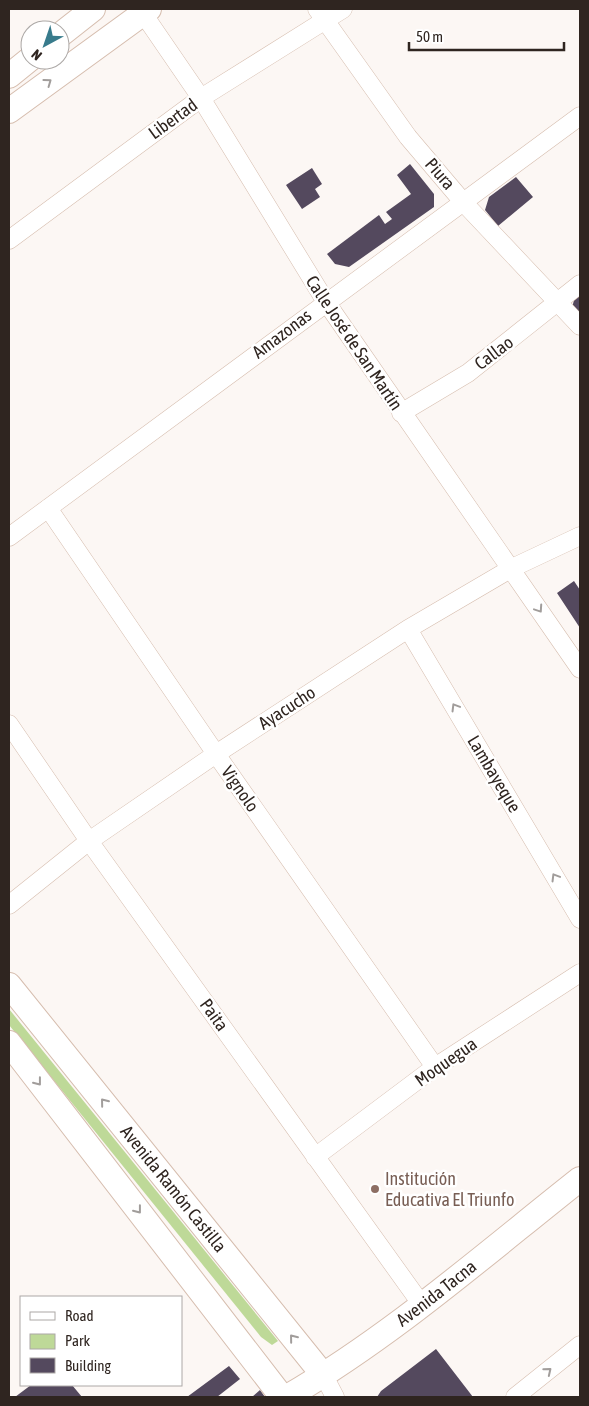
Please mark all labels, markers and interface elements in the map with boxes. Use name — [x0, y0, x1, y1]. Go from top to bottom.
north arrow — [20, 20, 70, 70]
scale bar — [409, 20, 564, 52]
text: 50 m — [416, 28, 443, 45]
text: N — [28, 46, 45, 64]
one-way arrow — [42, 80, 51, 88]
street label: Libertad — [144, 94, 201, 143]
street label: Piura — [421, 154, 460, 194]
street label: Calle José de San Martín — [302, 272, 407, 414]
street label: Amazonas — [248, 305, 315, 363]
street label: Callao — [470, 331, 517, 374]
one-way arrow — [533, 604, 543, 613]
street label: Ayacucho — [254, 681, 319, 734]
one-way arrow — [451, 704, 461, 713]
street label: Lambayeque — [463, 732, 526, 816]
street label: Vignolo — [217, 762, 264, 816]
one-way arrow — [552, 874, 562, 883]
street label: Paita — [196, 995, 233, 1035]
street label: Moquegua — [411, 1033, 481, 1090]
one-way arrow — [33, 1076, 41, 1085]
one-way arrow — [100, 1099, 109, 1108]
street label: Avenida Ramón Castilla — [116, 1121, 231, 1256]
place label: Institución Educativa El Triunfo — [385, 1168, 514, 1210]
marker: Institución Educativa El Triunfo — [369, 1183, 381, 1195]
one-way arrow — [132, 1204, 140, 1213]
street label: Avenida Tacna — [392, 1256, 480, 1331]
legend — [20, 1296, 182, 1386]
text: Road — [65, 1307, 94, 1324]
text: Park — [65, 1332, 90, 1349]
one-way arrow — [291, 1335, 299, 1344]
text: Building — [65, 1357, 111, 1374]
one-way arrow — [542, 1368, 551, 1377]

